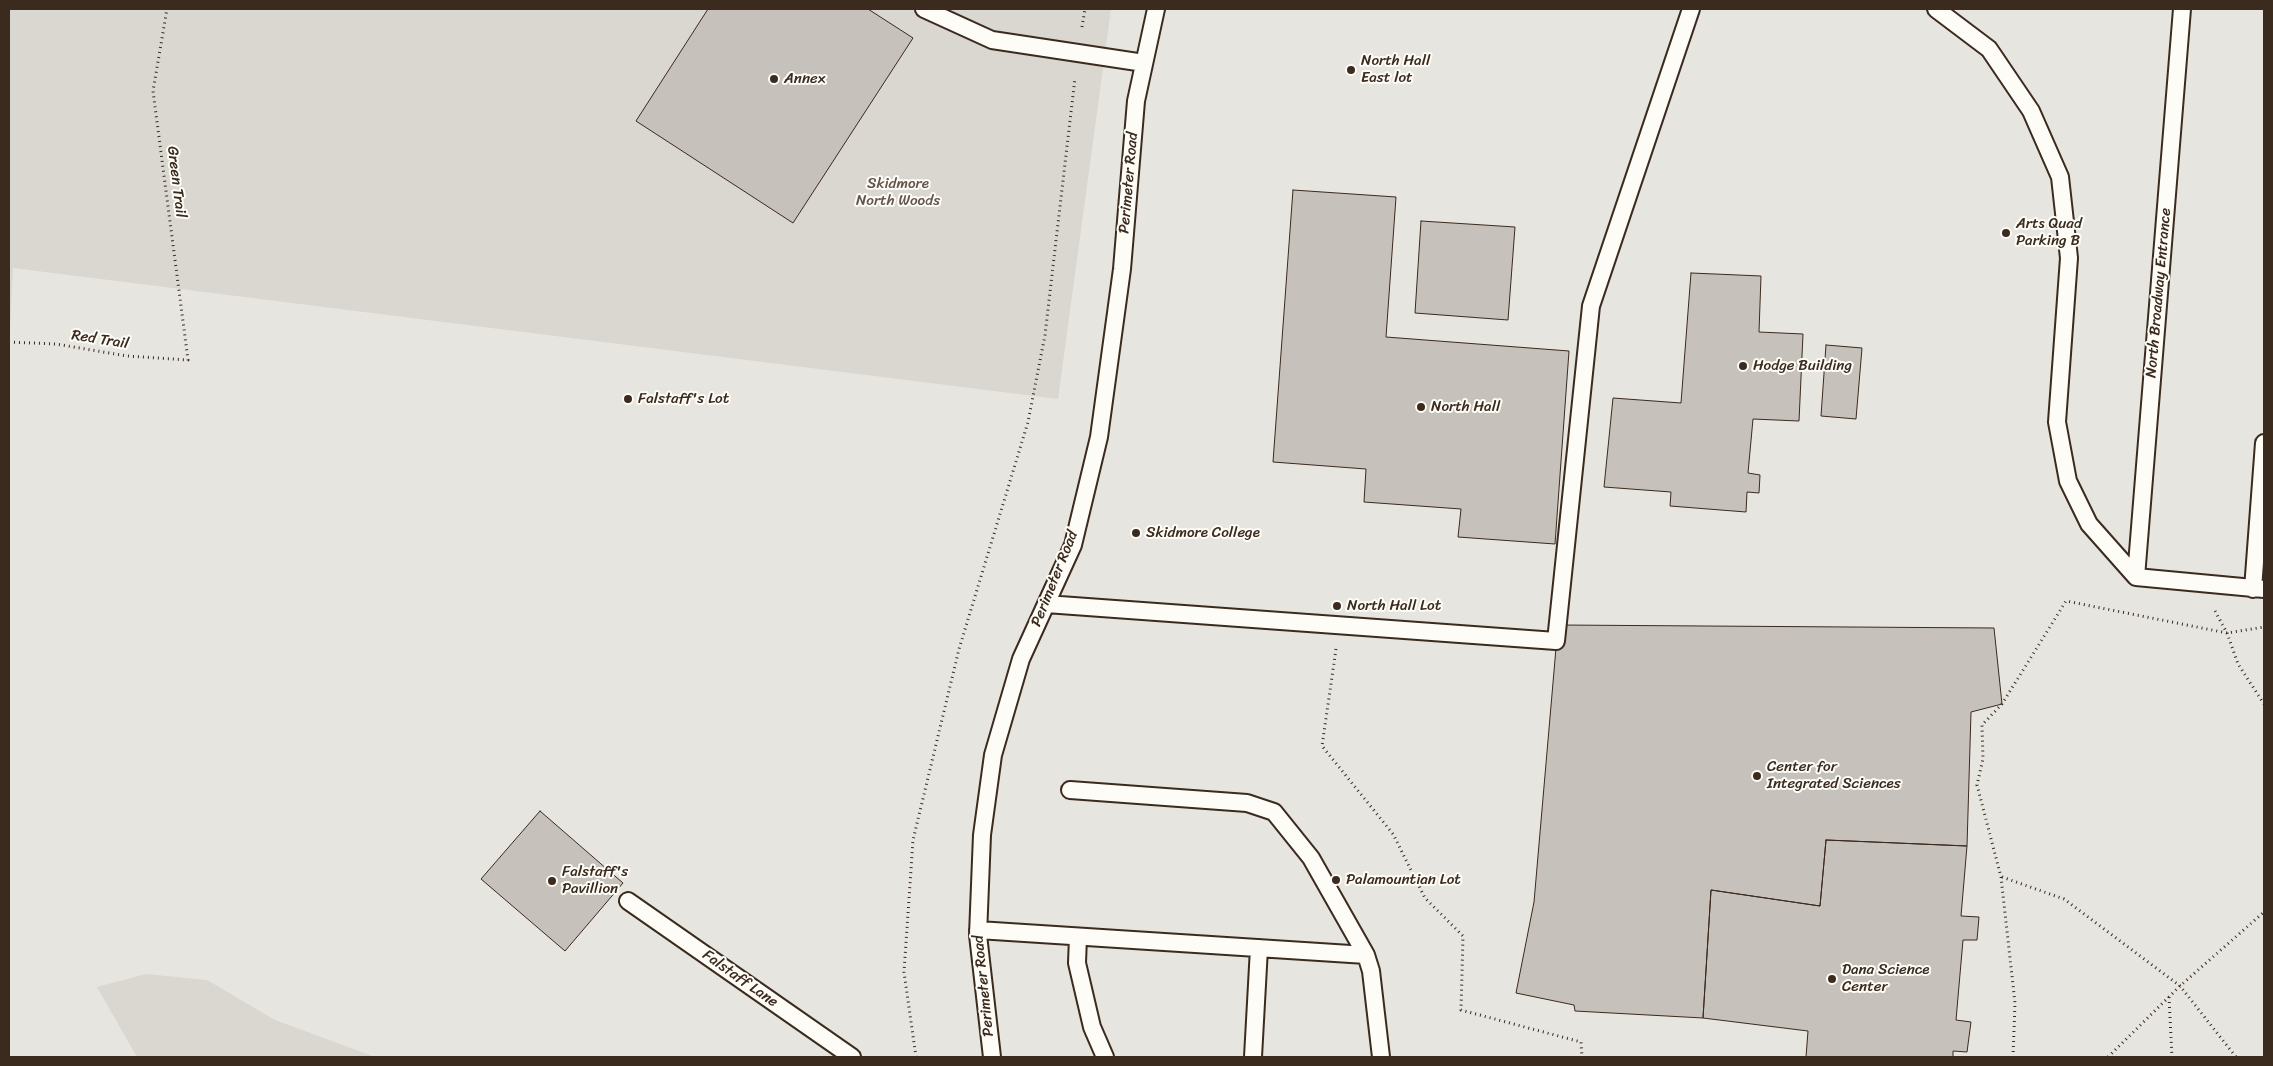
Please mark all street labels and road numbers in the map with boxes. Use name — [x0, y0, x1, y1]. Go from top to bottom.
street label: Perimeter Road — [1116, 131, 1142, 235]
street label: Green Trail — [163, 145, 189, 219]
street label: North Broadway Entrance — [2143, 207, 2175, 379]
street label: Red Trail — [70, 327, 130, 353]
street label: Perimeter Road — [1028, 528, 1082, 630]
street label: Perimeter Road — [970, 934, 998, 1038]
street label: Falstaff Lane — [699, 946, 781, 1012]

